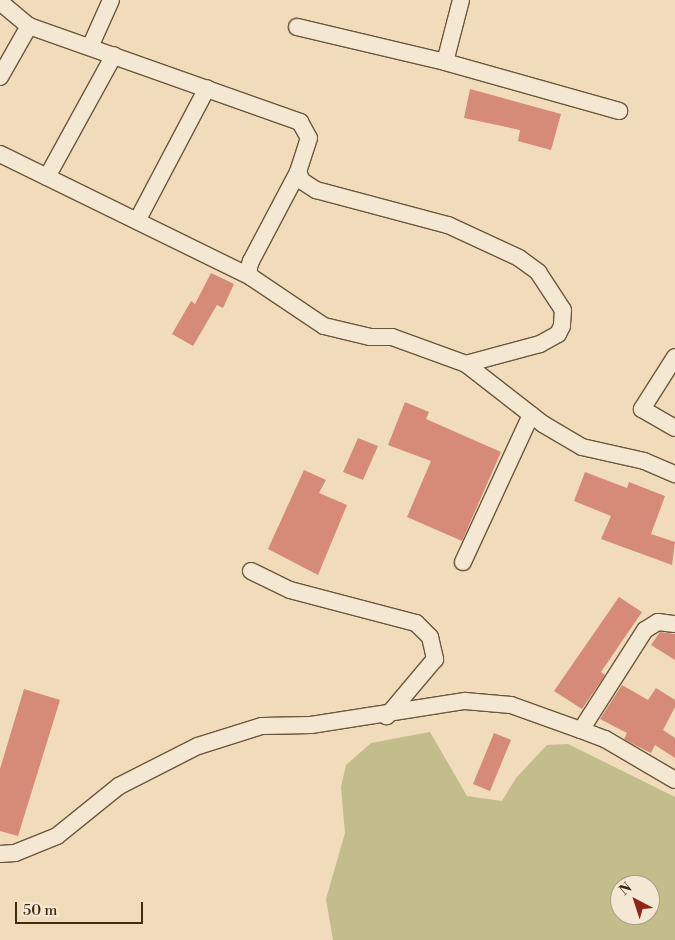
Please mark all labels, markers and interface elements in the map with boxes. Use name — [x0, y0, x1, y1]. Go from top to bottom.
north arrow — [610, 875, 660, 925]
text: N — [616, 879, 636, 900]
scale bar — [18, 892, 145, 924]
text: 50 m — [23, 901, 57, 920]

